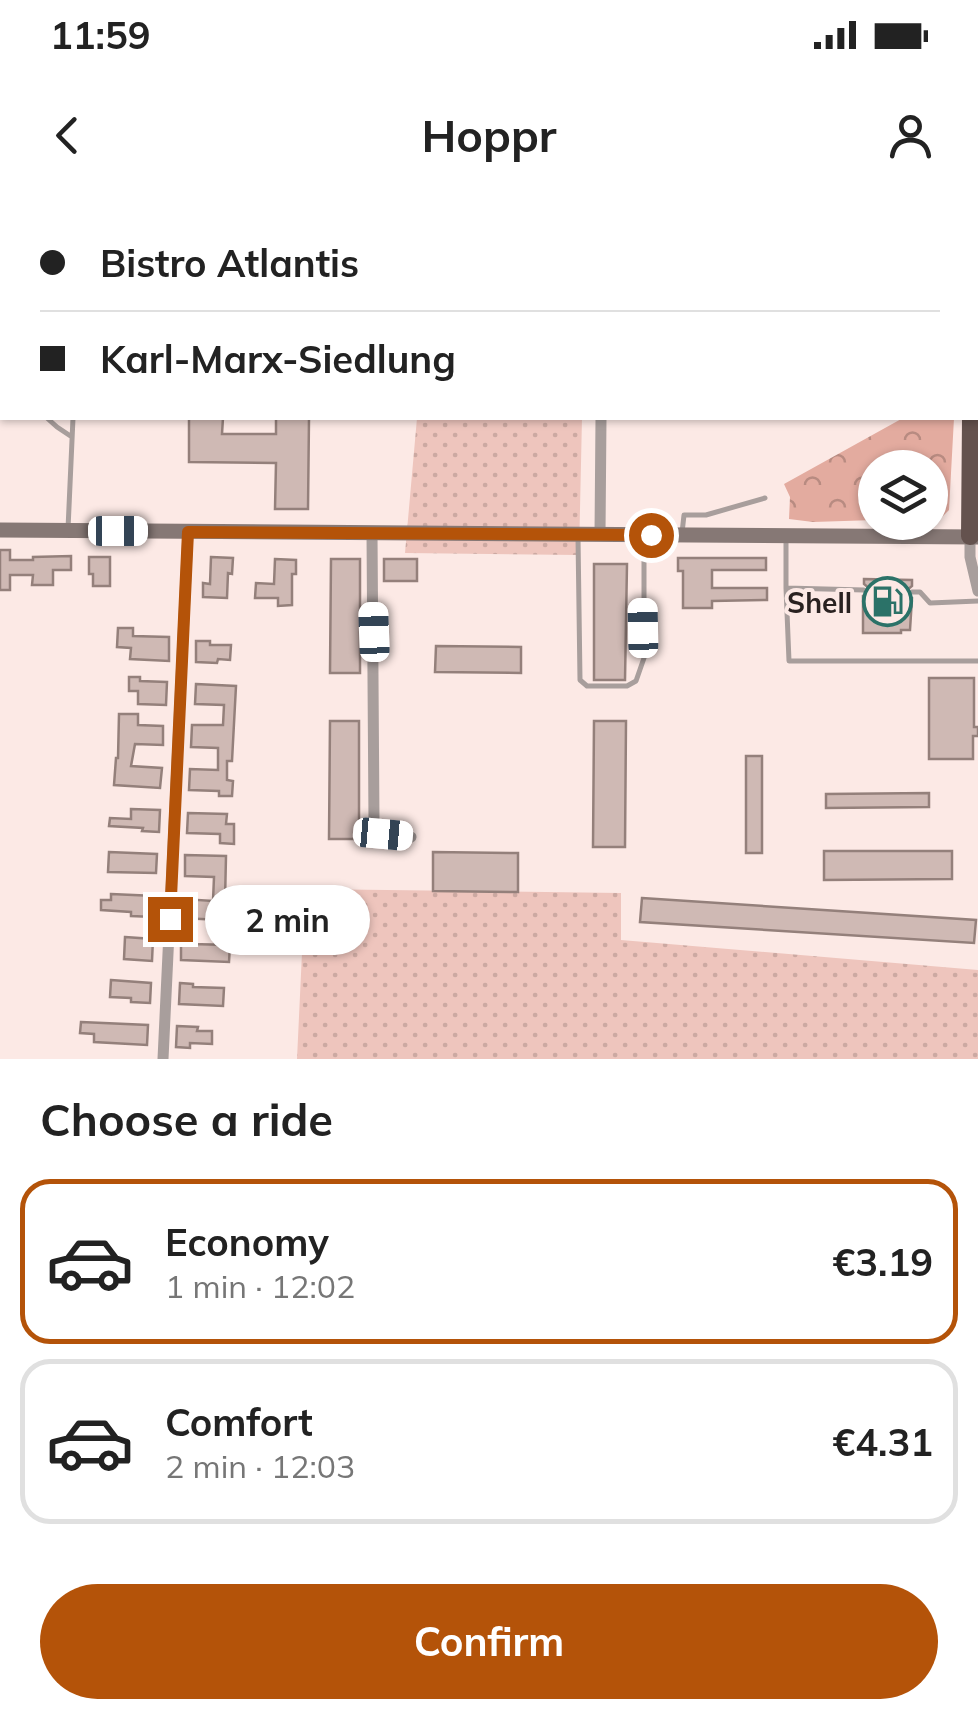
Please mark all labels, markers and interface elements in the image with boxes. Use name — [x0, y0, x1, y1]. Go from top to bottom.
text: 11:59 — [50, 11, 151, 59]
text: Hoppr — [422, 107, 556, 163]
icon: back — [40, 108, 95, 163]
icon: person — [883, 108, 938, 163]
text: Bistro Atlantis — [100, 239, 359, 287]
text: Karl-Marx-Siedlung — [100, 335, 456, 383]
map controls — [858, 450, 948, 540]
button: layers — [858, 450, 948, 540]
route start — [629, 513, 674, 558]
car — [88, 516, 148, 546]
fuel station icon: Shell — [861, 576, 913, 628]
place label: Shell — [787, 585, 852, 620]
car — [627, 598, 659, 658]
car — [358, 601, 390, 663]
car — [352, 816, 414, 852]
callout: 2 min — [205, 884, 370, 954]
route end — [148, 897, 193, 942]
text: 2 min — [245, 900, 330, 940]
text: Choose a ride — [40, 1091, 333, 1147]
icon: car — [45, 1217, 135, 1307]
text: Economy — [165, 1218, 329, 1266]
text: €3.19 — [832, 1238, 933, 1286]
text: 1 min · 12:02 — [165, 1266, 355, 1306]
icon: car — [45, 1397, 135, 1487]
text: Comfort — [165, 1398, 313, 1446]
text: €4.31 — [832, 1418, 933, 1466]
text: 2 min · 12:03 — [165, 1446, 355, 1486]
button: Confirm — [40, 1584, 938, 1699]

